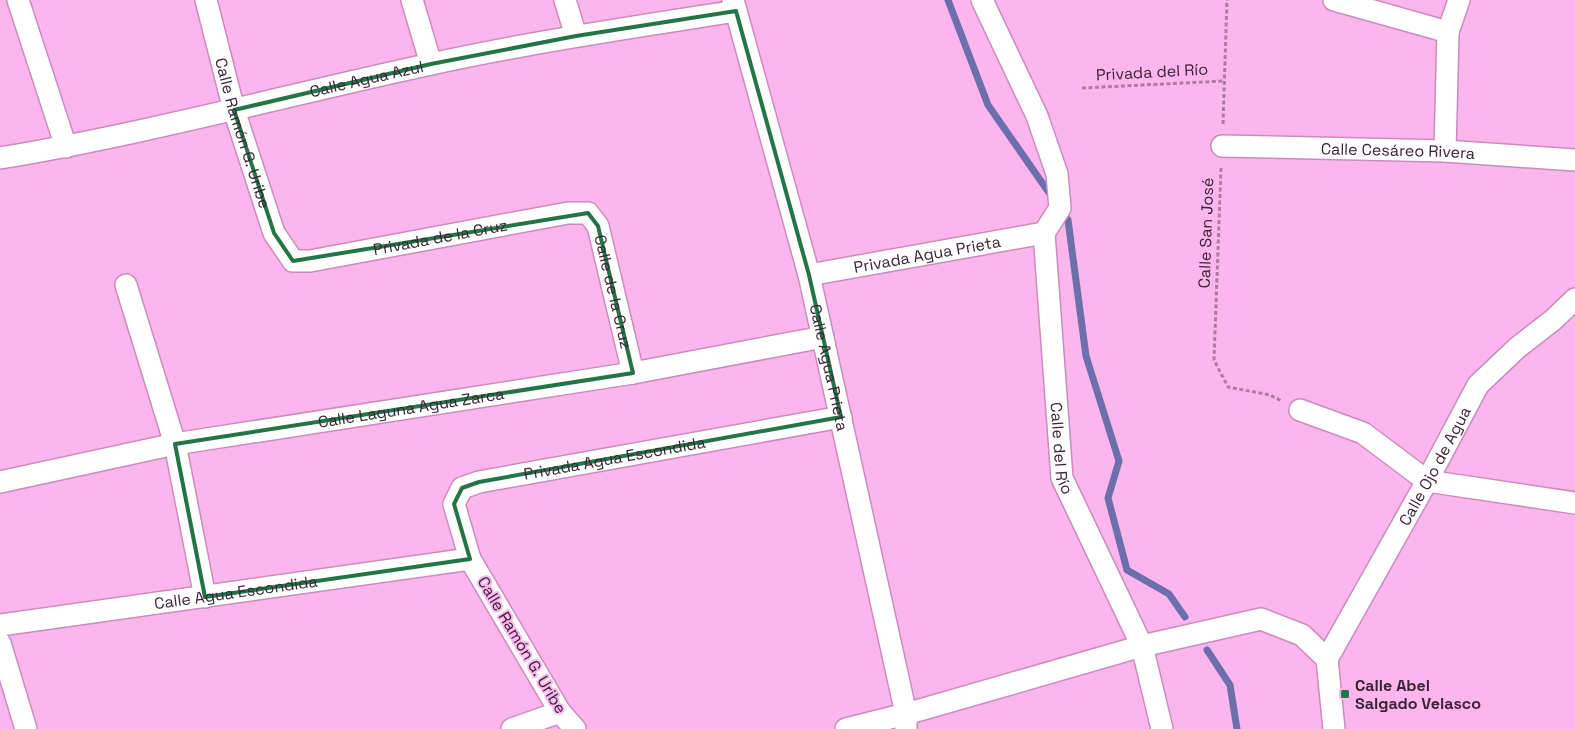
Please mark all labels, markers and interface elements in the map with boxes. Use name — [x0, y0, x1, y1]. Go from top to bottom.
street label: Calle Ramón G. Uribe — [211, 55, 276, 211]
street label: Calle Agua Azul — [307, 55, 425, 102]
street label: Privada del Río — [1095, 59, 1209, 85]
street label: Calle Cesáreo Rivera — [1321, 138, 1476, 164]
street label: Calle San José — [1194, 177, 1218, 289]
street label: Privada de la Cruz — [371, 214, 509, 260]
street label: Privada Agua Prieta — [852, 230, 1002, 277]
street label: Calle de la Cruz — [590, 233, 637, 351]
street label: Calle Agua Prieta — [805, 302, 854, 433]
street label: Calle Laguna Agua Zarca — [317, 383, 506, 432]
street label: Calle del Río — [1046, 401, 1079, 498]
street label: Calle Ojo de Agua — [1394, 403, 1475, 529]
street label: Privada Agua Escondida — [522, 431, 707, 484]
street label: Calle Agua Escondida — [153, 570, 319, 614]
street label: Calle Ramón G. Uribe — [473, 573, 571, 717]
place label: Calle Abel Salgado Velasco — [1355, 675, 1481, 714]
marker: Calle Abel Salgado Velasco — [1339, 688, 1351, 700]

